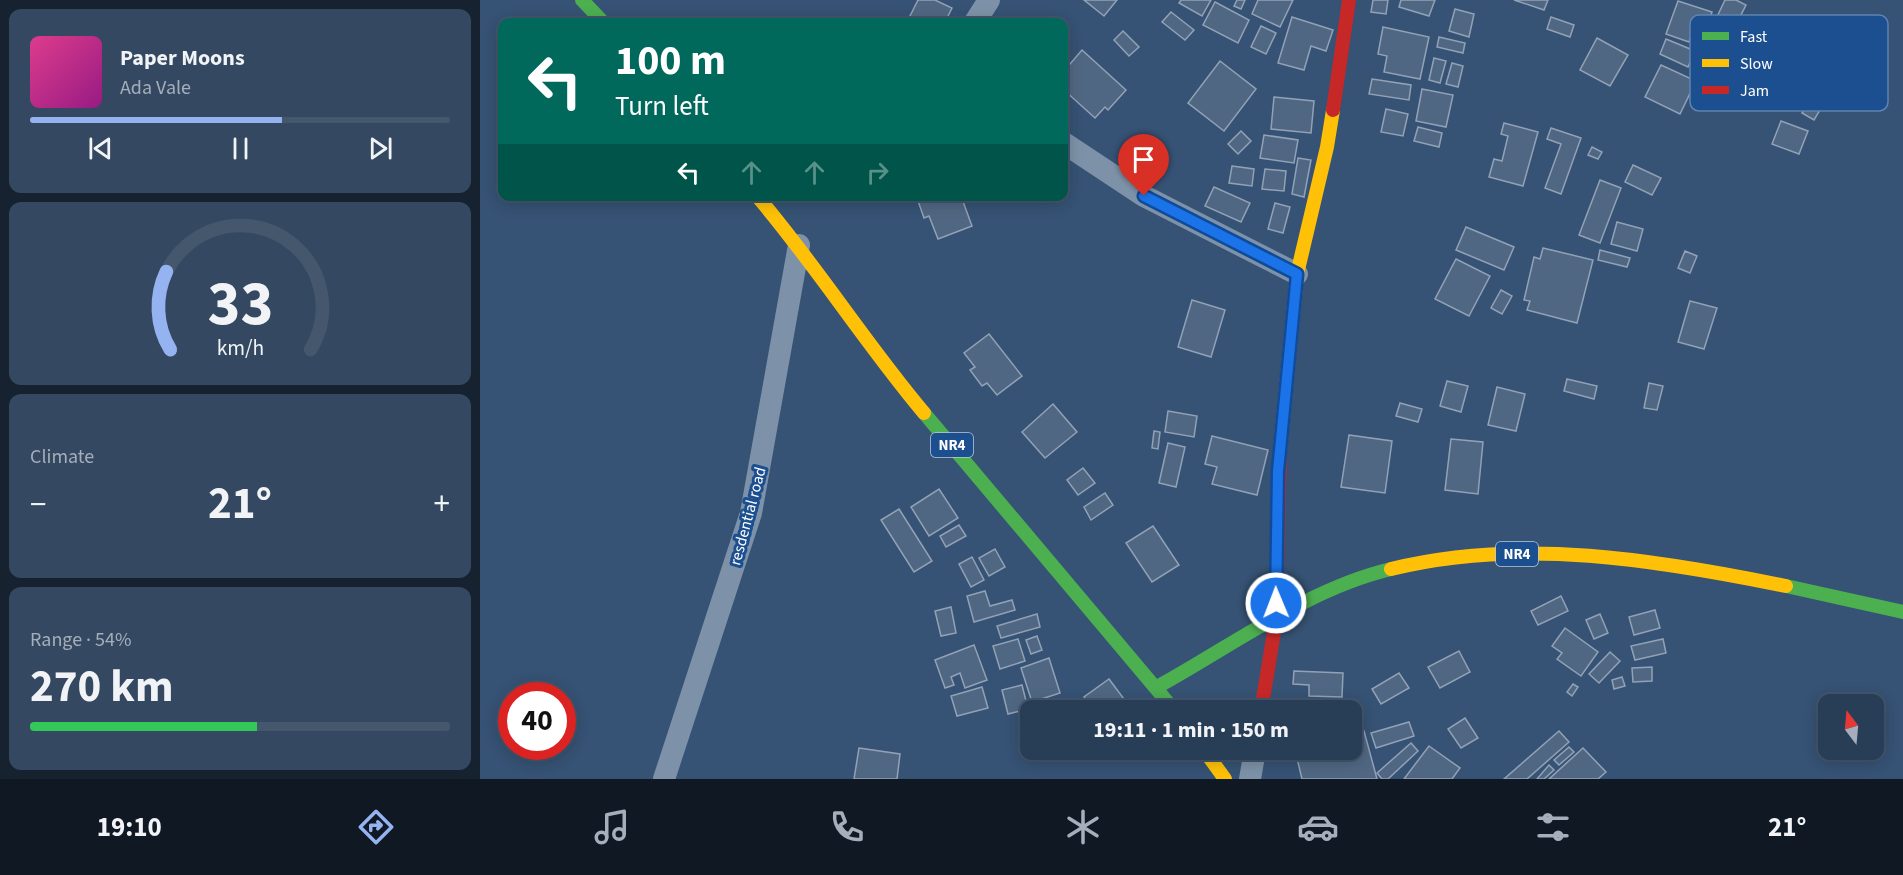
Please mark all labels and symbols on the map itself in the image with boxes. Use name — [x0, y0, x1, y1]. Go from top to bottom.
legend — [1690, 15, 1888, 111]
text: Fast — [1740, 26, 1768, 48]
text: Slow — [1740, 53, 1773, 75]
text: Jam — [1740, 80, 1769, 102]
pin — [1118, 134, 1169, 196]
road number: NR4 — [931, 433, 973, 457]
street label: resdential road — [724, 465, 772, 568]
road number: NR4 — [1496, 542, 1538, 566]
position arrow — [1244, 571, 1308, 635]
speed limit sign: 40 — [498, 682, 576, 760]
north arrow — [1818, 694, 1884, 760]

